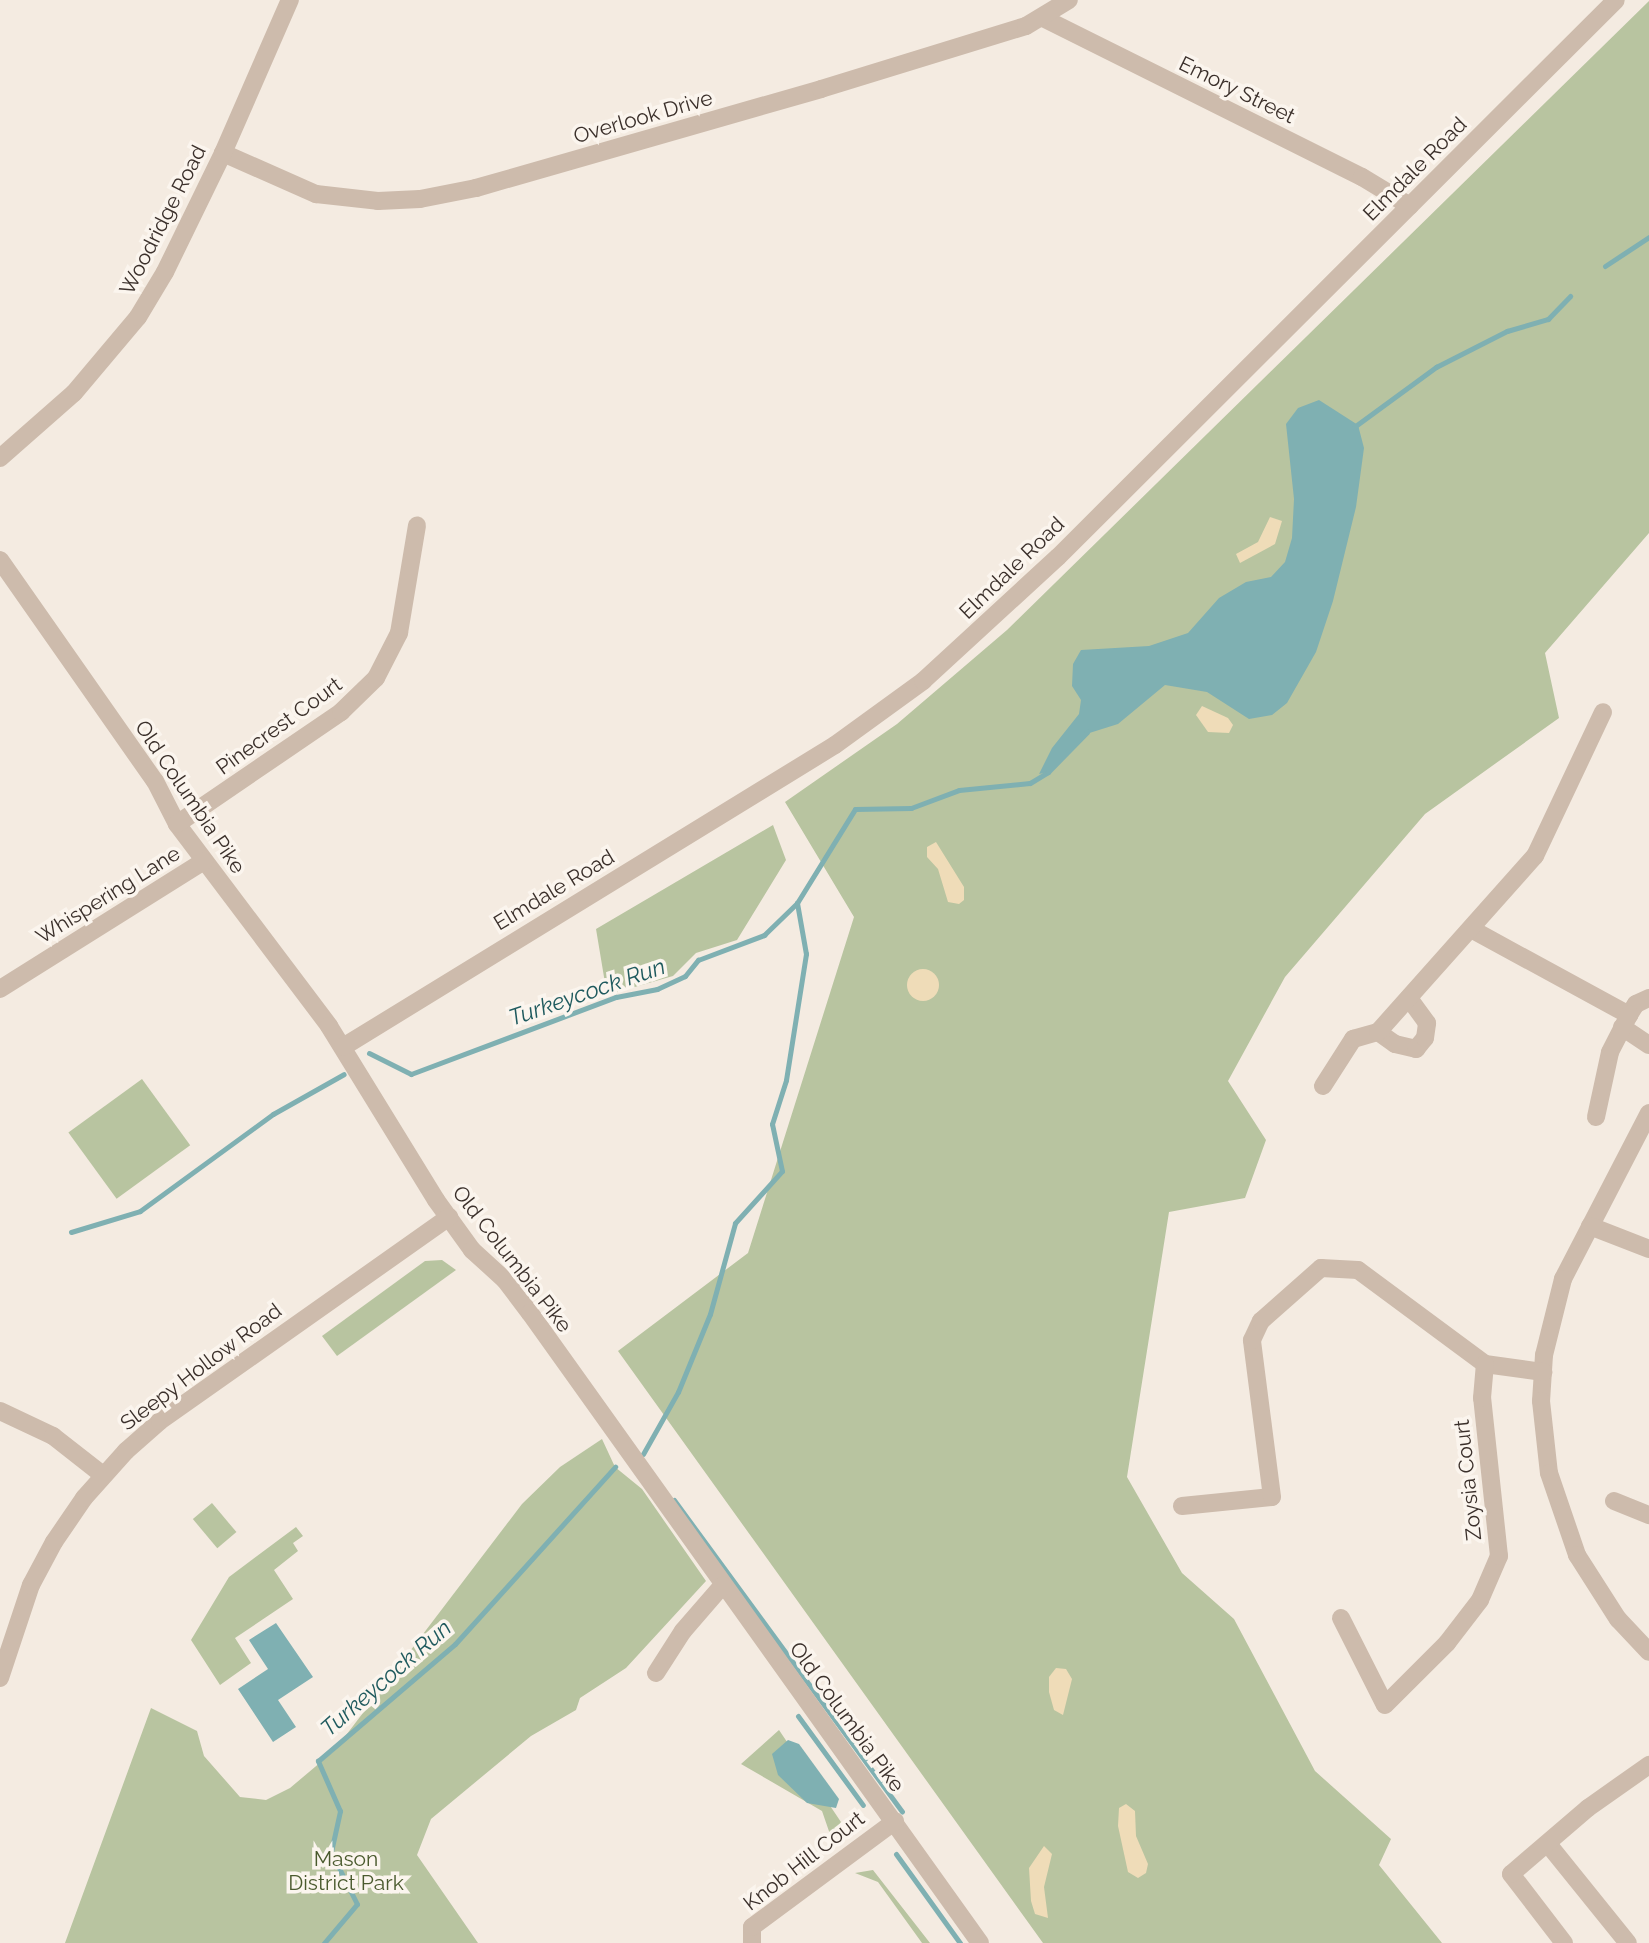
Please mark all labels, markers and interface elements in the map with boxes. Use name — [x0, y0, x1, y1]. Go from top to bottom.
street label: Emory Street — [1174, 51, 1300, 129]
street label: Overlook Drive — [571, 85, 715, 149]
street label: Elmdale Road — [1358, 112, 1472, 226]
street label: Woodridge Road — [114, 141, 212, 299]
street label: Elmdale Road — [954, 512, 1070, 624]
street label: Pinecrest Court — [211, 672, 347, 780]
street label: Old Columbia Pike — [129, 716, 251, 878]
street label: Whispering Lane — [31, 841, 185, 949]
street label: Elmdale Road — [489, 844, 619, 936]
water label: Turkeycock Run — [505, 952, 669, 1032]
street label: Old Columbia Pike — [447, 1181, 577, 1337]
street label: Sleepy Hollow Road — [115, 1298, 287, 1436]
street label: Zoysia Court — [1449, 1418, 1487, 1542]
water label: Turkeycock Run — [315, 1614, 457, 1742]
street label: Old Columbia Pike — [784, 1637, 910, 1797]
street label: Knob Hill Court — [738, 1806, 870, 1916]
park label: Mason District Park — [288, 1846, 404, 1896]

